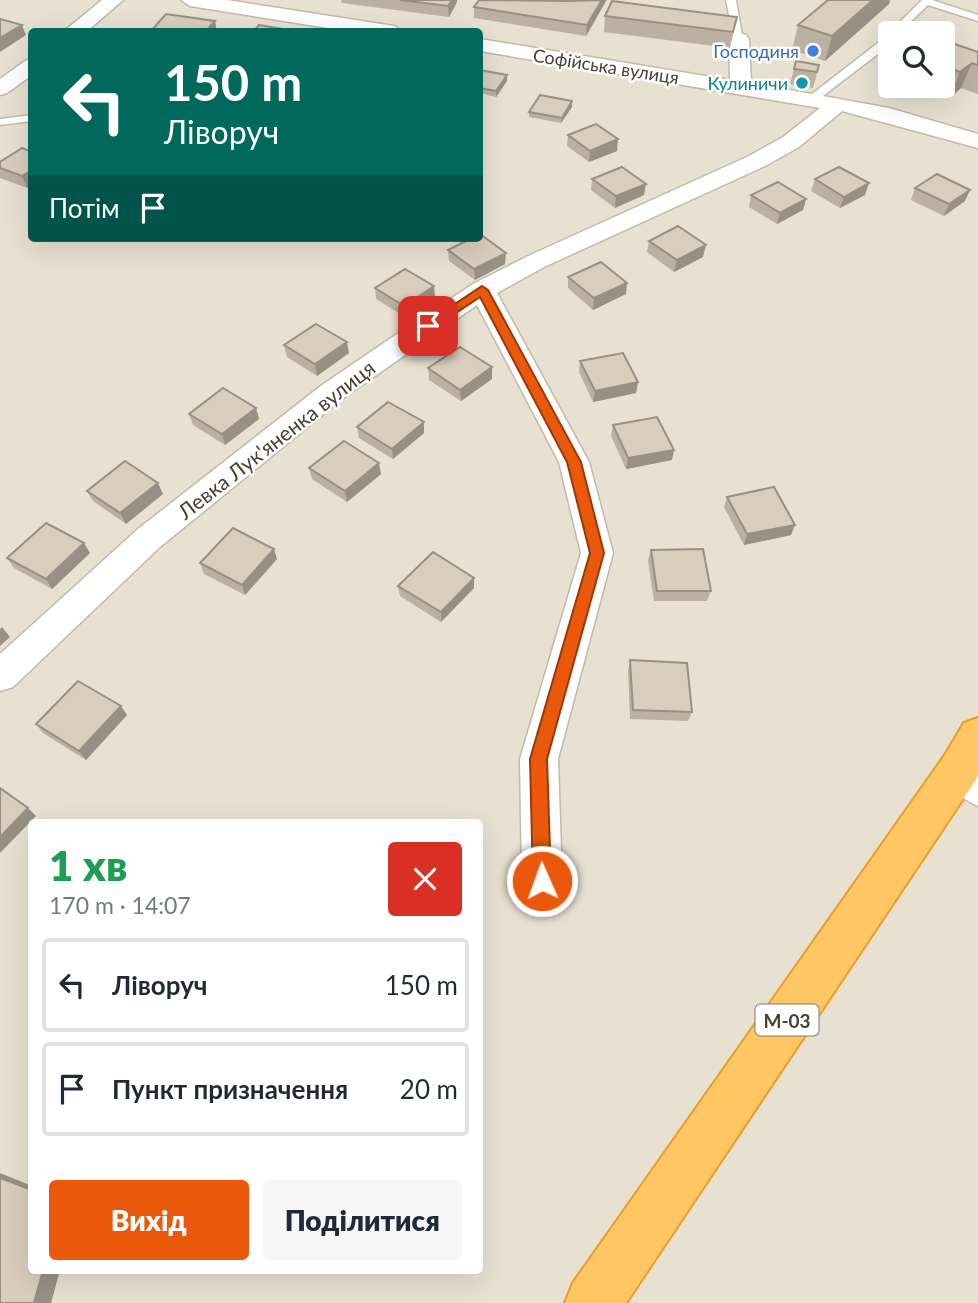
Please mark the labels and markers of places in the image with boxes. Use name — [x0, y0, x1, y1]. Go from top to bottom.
place label: Господиня — [713, 40, 799, 62]
marker: Господиня — [805, 43, 821, 59]
place label: Кулиничи — [707, 72, 788, 94]
marker: Кулиничи — [794, 75, 810, 91]
pin — [398, 296, 458, 356]

